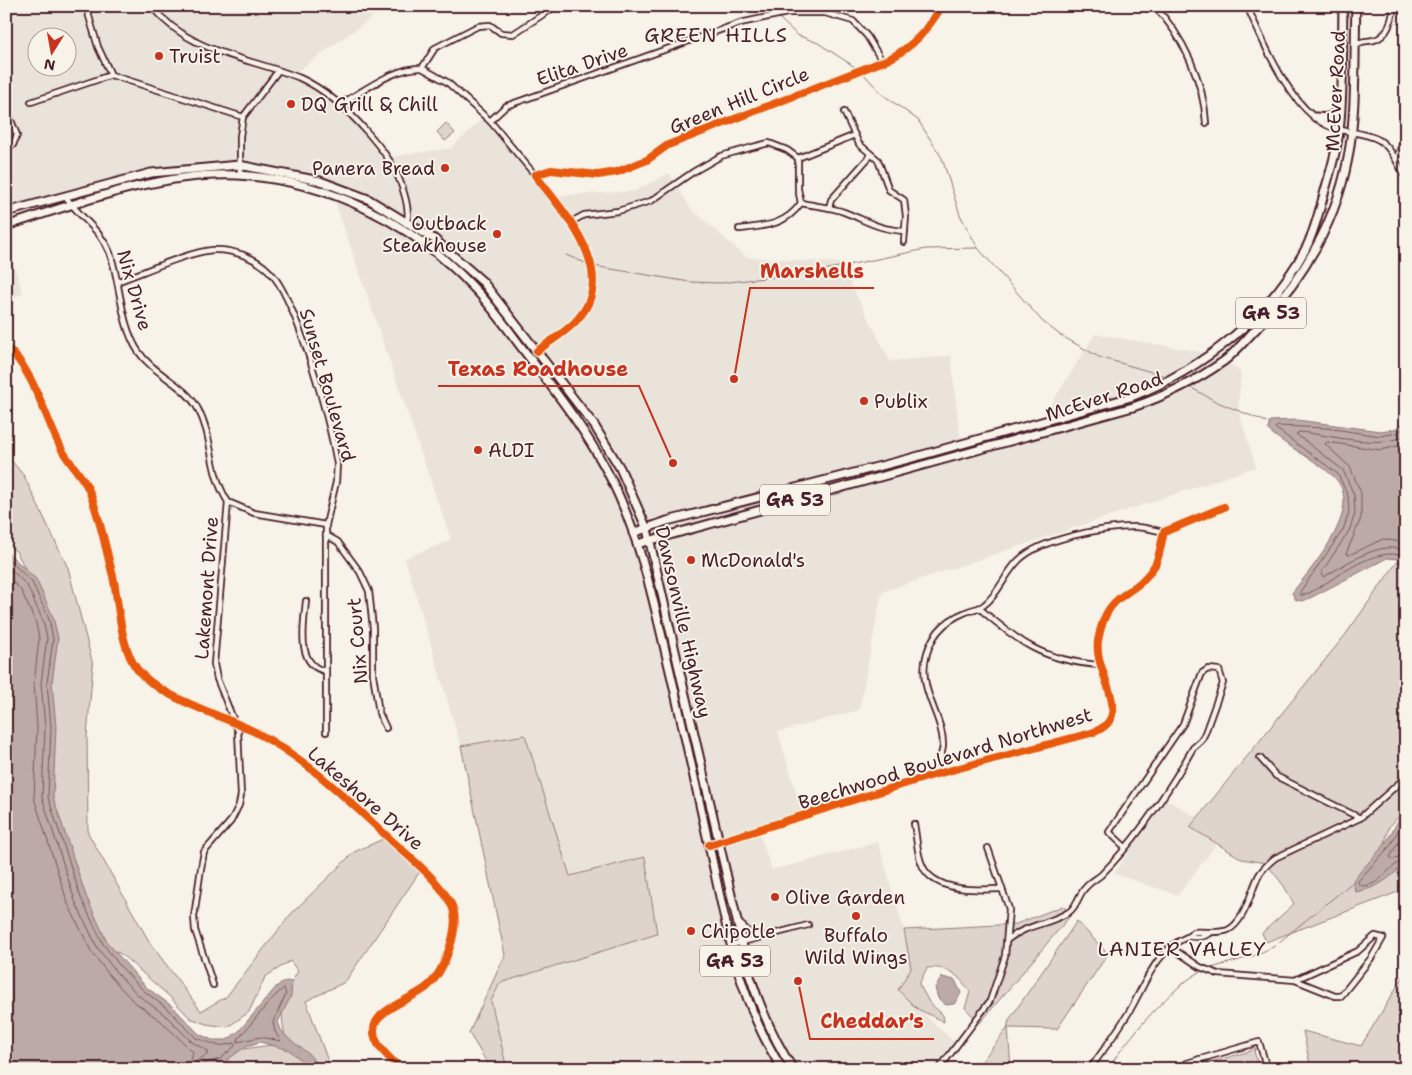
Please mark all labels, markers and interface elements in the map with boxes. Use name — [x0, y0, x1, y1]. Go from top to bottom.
district label: GREEN HILLS — [644, 22, 788, 48]
north arrow — [28, 28, 78, 78]
street label: McEver Road — [1320, 30, 1351, 152]
street label: Elita Drive — [533, 37, 631, 92]
place label: Truist — [169, 44, 221, 69]
marker: Truist — [153, 50, 165, 62]
text: N — [42, 55, 57, 75]
street label: Green Hill Circle — [666, 61, 813, 140]
place label: DQ Grill & Chill — [301, 92, 438, 117]
marker: DQ Grill & Chill — [285, 98, 297, 110]
place label: Panera Bread — [312, 156, 435, 181]
marker: Panera Bread — [439, 162, 451, 174]
place label: Outback Steakhouse — [382, 211, 487, 258]
marker: Outback Steakhouse — [491, 228, 503, 240]
street label: Nix Drive — [111, 247, 158, 333]
callout: Marshells — [750, 253, 874, 288]
text: Marshells — [760, 258, 864, 284]
road number: GA 53 — [1236, 298, 1306, 328]
street label: Sunset Boulevard — [294, 306, 361, 465]
callout: Texas Roadhouse — [438, 351, 639, 386]
text: Texas Roadhouse — [448, 356, 628, 382]
street label: McEver Road — [1042, 366, 1166, 427]
place label: Publix — [874, 389, 928, 414]
marker: Publix — [858, 395, 870, 407]
place label: ALDI — [488, 438, 535, 463]
marker: ALDI — [472, 444, 484, 456]
road number: GA 53 — [760, 484, 830, 516]
street label: Lakemont Drive — [189, 516, 224, 660]
street label: Dawsonville Highway — [649, 524, 718, 720]
place label: McDonald's — [701, 548, 805, 573]
marker: McDonald's — [685, 554, 697, 566]
street label: Nix Court — [341, 597, 374, 685]
street label: Beechwood Boulevard Northwest — [795, 702, 1095, 815]
street label: Lakeshore Drive — [302, 741, 429, 856]
place label: Olive Garden — [785, 885, 905, 910]
marker: Olive Garden — [769, 891, 781, 903]
marker: Buffalo Wild Wings — [850, 910, 862, 922]
place label: Chipotle — [701, 919, 776, 944]
place label: Buffalo Wild Wings — [804, 923, 908, 970]
marker: Chipotle — [685, 925, 697, 937]
district label: LANIER VALLEY — [1097, 936, 1267, 962]
road number: GA 53 — [700, 946, 770, 976]
callout: Cheddar's — [810, 1004, 934, 1039]
text: Cheddar's — [820, 1008, 924, 1034]

